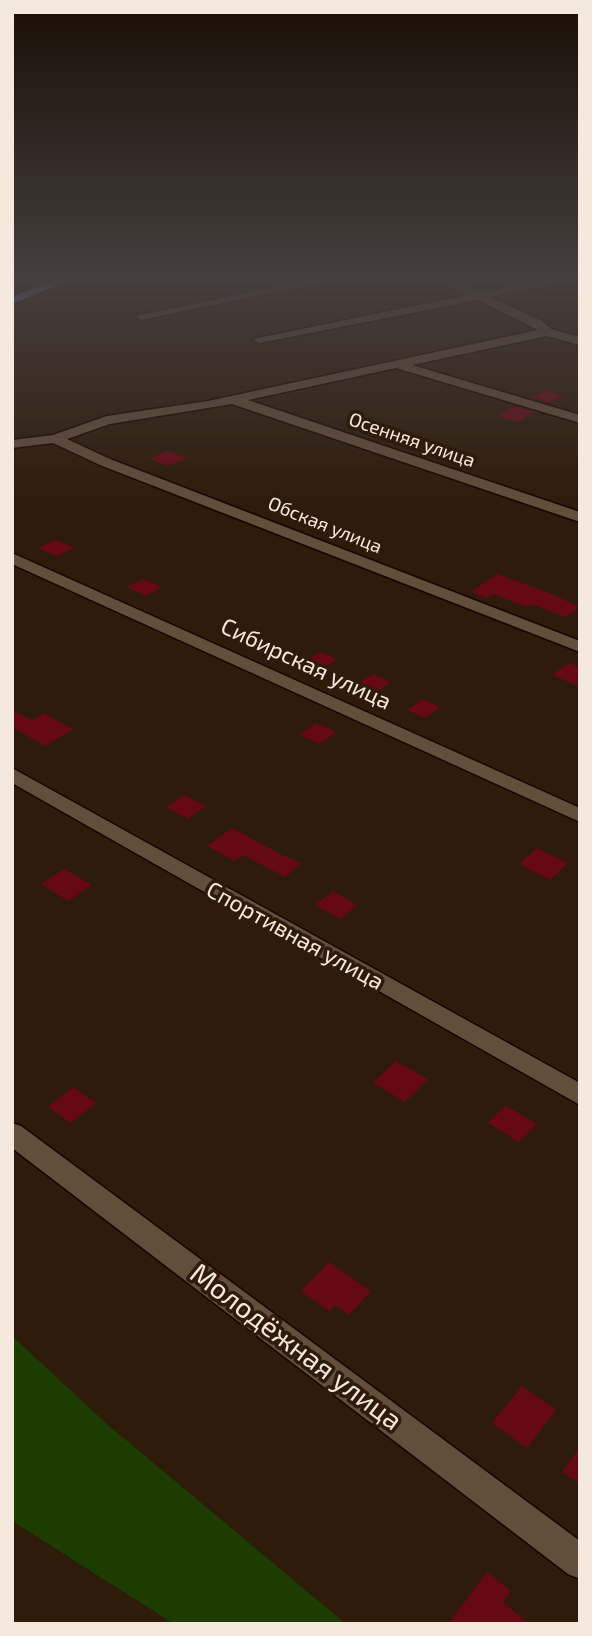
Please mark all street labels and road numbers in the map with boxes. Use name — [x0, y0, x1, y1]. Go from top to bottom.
street label: Осенняя улица — [346, 408, 478, 472]
street label: Обская улица — [265, 492, 385, 558]
street label: Сибирская улица — [216, 612, 396, 716]
street label: Спортивная улица — [202, 876, 388, 996]
street label: Молодёжная улица — [183, 1256, 409, 1438]

